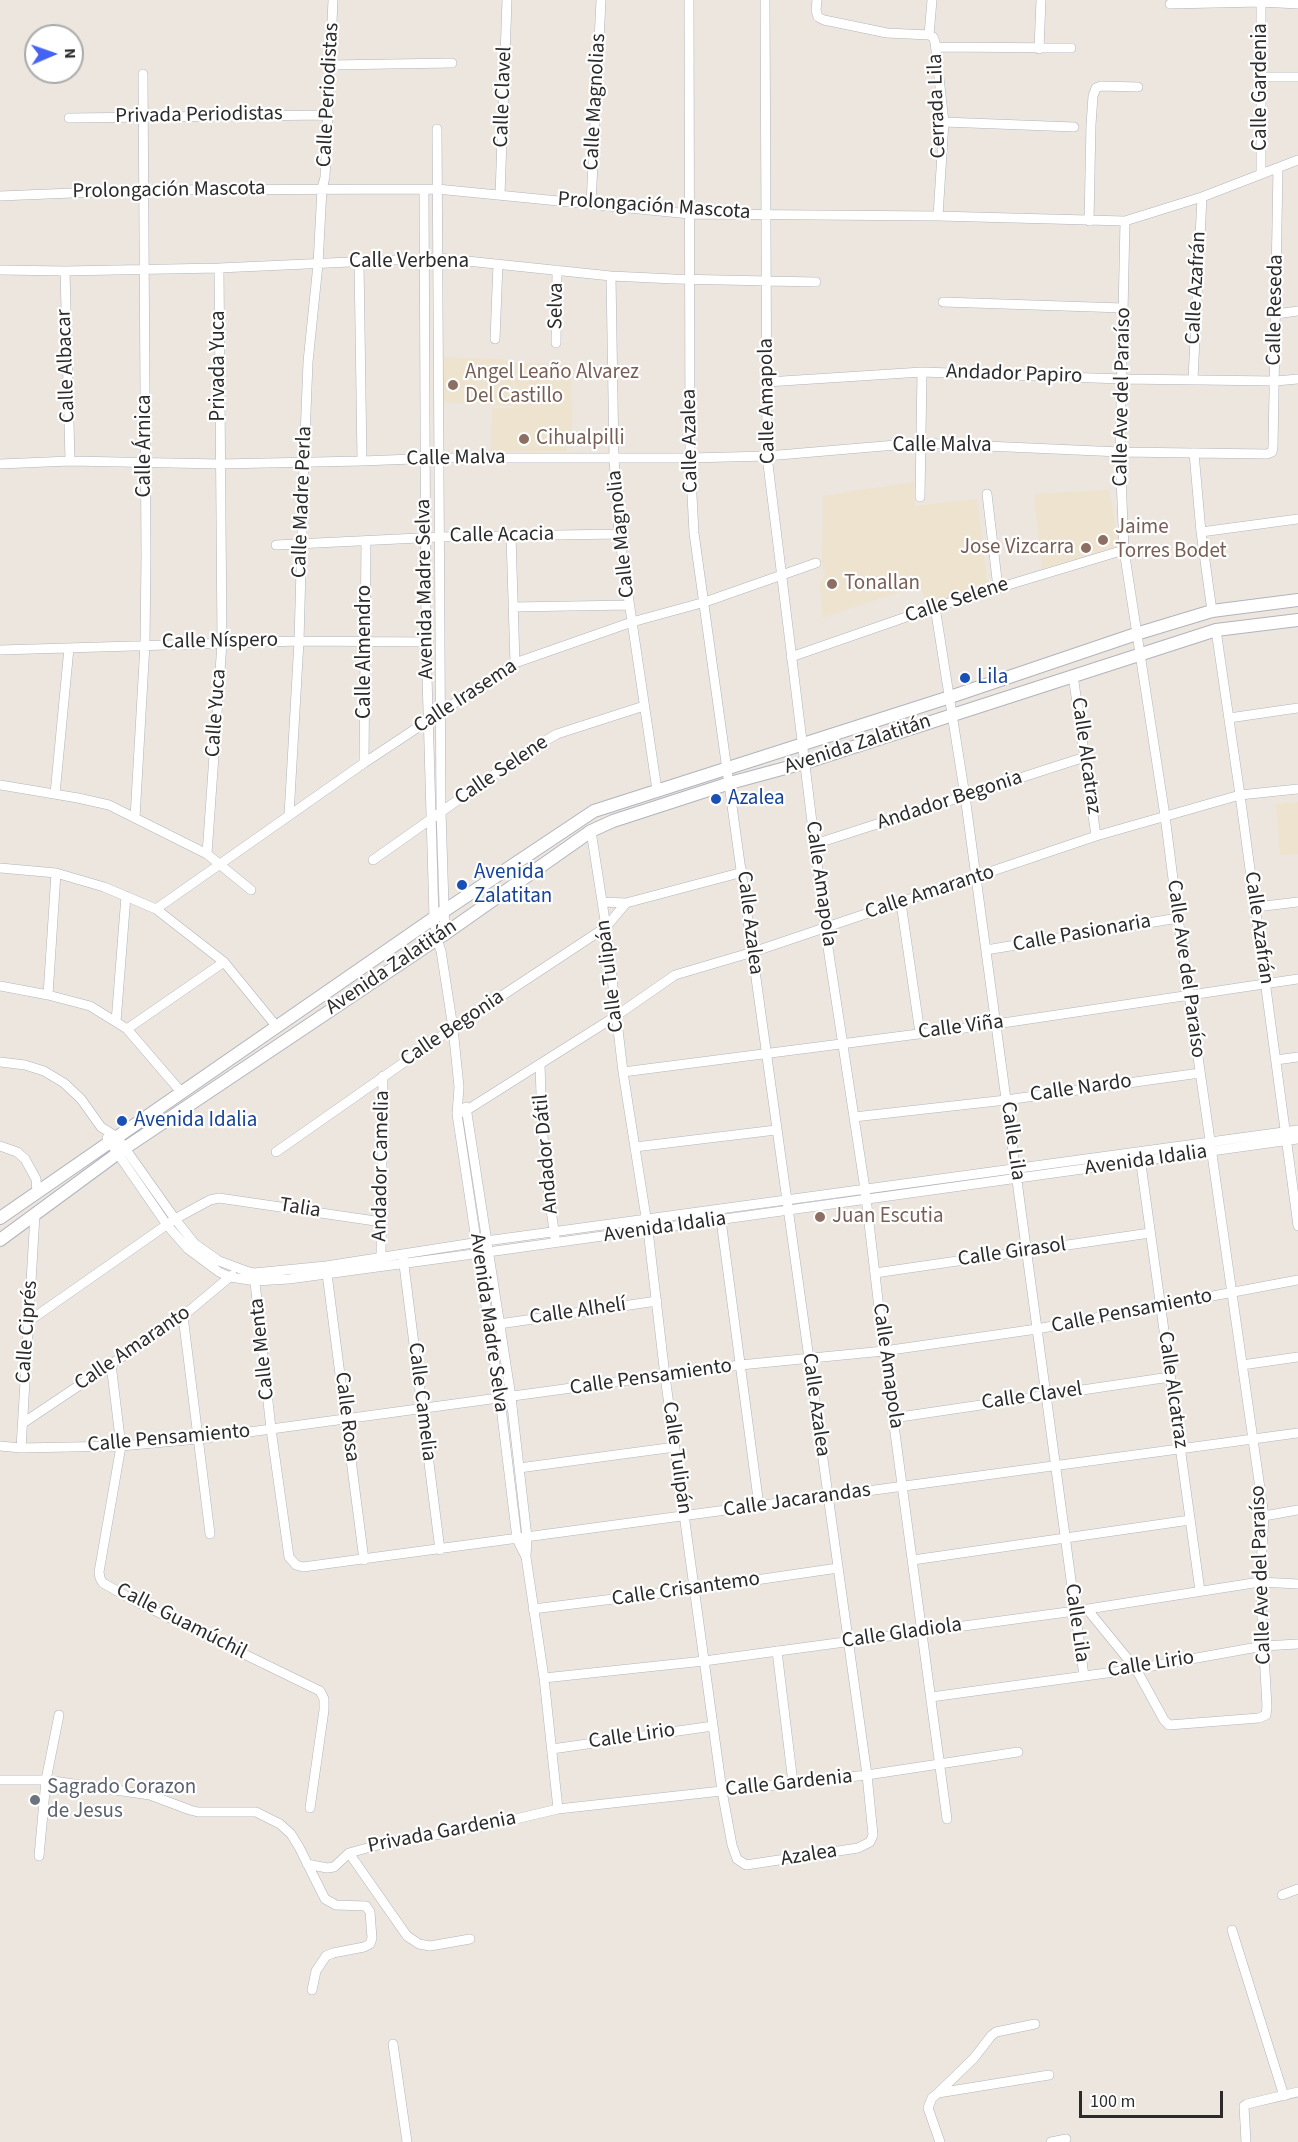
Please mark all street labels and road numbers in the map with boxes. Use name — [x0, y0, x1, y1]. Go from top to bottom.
street label: Calle Periodistas — [313, 22, 345, 168]
street label: Calle Gardenia — [1248, 23, 1274, 151]
street label: Calle Magnolias — [580, 33, 612, 171]
street label: Calle Clavel — [490, 46, 518, 148]
street label: Cerrada Lila — [924, 53, 952, 159]
street label: Privada Periodistas — [115, 102, 283, 130]
street label: Prolongación Mascota — [72, 177, 266, 205]
street label: Prolongación Mascota — [557, 188, 751, 226]
street label: Calle Azafrán — [1181, 231, 1213, 345]
street label: Calle Verbena — [349, 249, 469, 275]
street label: Calle Reseda — [1262, 254, 1290, 366]
street label: Selva — [544, 282, 570, 330]
street label: Calle Ave del Paraíso — [1109, 307, 1137, 487]
street label: Calle Albacar — [52, 309, 82, 423]
street label: Privada Yuca — [206, 310, 232, 422]
street label: Calle Amapola — [754, 338, 782, 464]
street label: Andador Papiro — [945, 360, 1083, 390]
street label: Calle Azalea — [677, 389, 705, 493]
street label: Calle Árnica — [132, 394, 158, 498]
street label: Calle Madre Perla — [288, 426, 318, 578]
street label: Calle Malva — [892, 433, 992, 459]
street label: Calle Malva — [406, 446, 506, 472]
street label: Calle Magnolia — [603, 469, 641, 599]
street label: Avenida Madre Selva — [412, 498, 440, 680]
street label: Calle Acacia — [449, 522, 555, 550]
street label: Calle Selene — [902, 572, 1012, 630]
street label: Calle Almendro — [352, 585, 378, 719]
street label: Calle Níspero — [162, 628, 278, 656]
street label: Calle Irasema — [410, 654, 522, 740]
street label: Calle Yuca — [201, 668, 233, 758]
street label: Calle Alcatraz — [1064, 696, 1106, 816]
street label: Avenida Zalatitán — [782, 709, 934, 781]
street label: Calle Selene — [451, 731, 553, 811]
street label: Andador Begonia — [874, 766, 1026, 836]
street label: Calle Amapola — [799, 820, 841, 948]
street label: Calle Amaranto — [862, 860, 998, 926]
street label: Calle Azalea — [730, 870, 768, 976]
street label: Calle Azafrán — [1238, 870, 1278, 986]
street label: Calle Ave del Paraíso — [1160, 878, 1210, 1060]
street label: Calle Pasionaria — [1011, 909, 1153, 959]
street label: Avenida Zalatitán — [322, 915, 462, 1021]
street label: Calle Tulipán — [592, 918, 630, 1034]
street label: Calle Begonia — [396, 985, 510, 1073]
street label: Calle Viña — [917, 1010, 1005, 1046]
street label: Calle Nardo — [1029, 1069, 1133, 1109]
street label: Andador Camelia — [368, 1090, 396, 1242]
street label: Andador Dátil — [529, 1093, 565, 1215]
street label: Calle Lila — [994, 1100, 1030, 1182]
street label: Avenida Idalia — [1083, 1140, 1209, 1182]
street label: Talia — [278, 1193, 322, 1225]
street label: Avenida Idalia — [602, 1207, 728, 1249]
street label: Avenida Madre Selva — [463, 1232, 513, 1414]
street label: Calle Girasol — [956, 1233, 1068, 1273]
street label: Calle Ciprés — [12, 1280, 44, 1384]
street label: Calle Pensamiento — [1049, 1284, 1215, 1340]
street label: Calle Alhelí — [528, 1293, 628, 1331]
street label: Calle Menta — [245, 1297, 281, 1401]
street label: Calle Amaranto — [70, 1301, 196, 1397]
street label: Calle Amapola — [866, 1302, 908, 1430]
street label: Calle Alcatraz — [1151, 1330, 1193, 1450]
street label: Calle Camelia — [401, 1341, 441, 1463]
street label: Calle Azalea — [795, 1352, 835, 1458]
street label: Calle Pensamiento — [568, 1354, 734, 1402]
street label: Calle Rosa — [328, 1371, 364, 1463]
street label: Calle Clavel — [980, 1377, 1084, 1417]
street label: Calle Tulipán — [656, 1400, 696, 1516]
street label: Calle Pensamiento — [87, 1419, 251, 1459]
street label: Calle Jacarandas — [722, 1478, 872, 1524]
street label: Calle Ave del Paraíso — [1246, 1485, 1278, 1665]
street label: Calle Crisantemo — [610, 1567, 762, 1613]
street label: Calle Guamúchil — [111, 1578, 251, 1666]
street label: Calle Lila — [1058, 1582, 1094, 1664]
street label: Calle Gladiola — [840, 1613, 964, 1655]
street label: Calle Lirio — [1106, 1646, 1196, 1684]
street label: Calle Lirio — [587, 1718, 677, 1756]
street label: Calle Gardenia — [724, 1765, 854, 1803]
street label: Privada Gardenia — [366, 1806, 518, 1860]
street label: Azalea — [779, 1839, 839, 1873]

